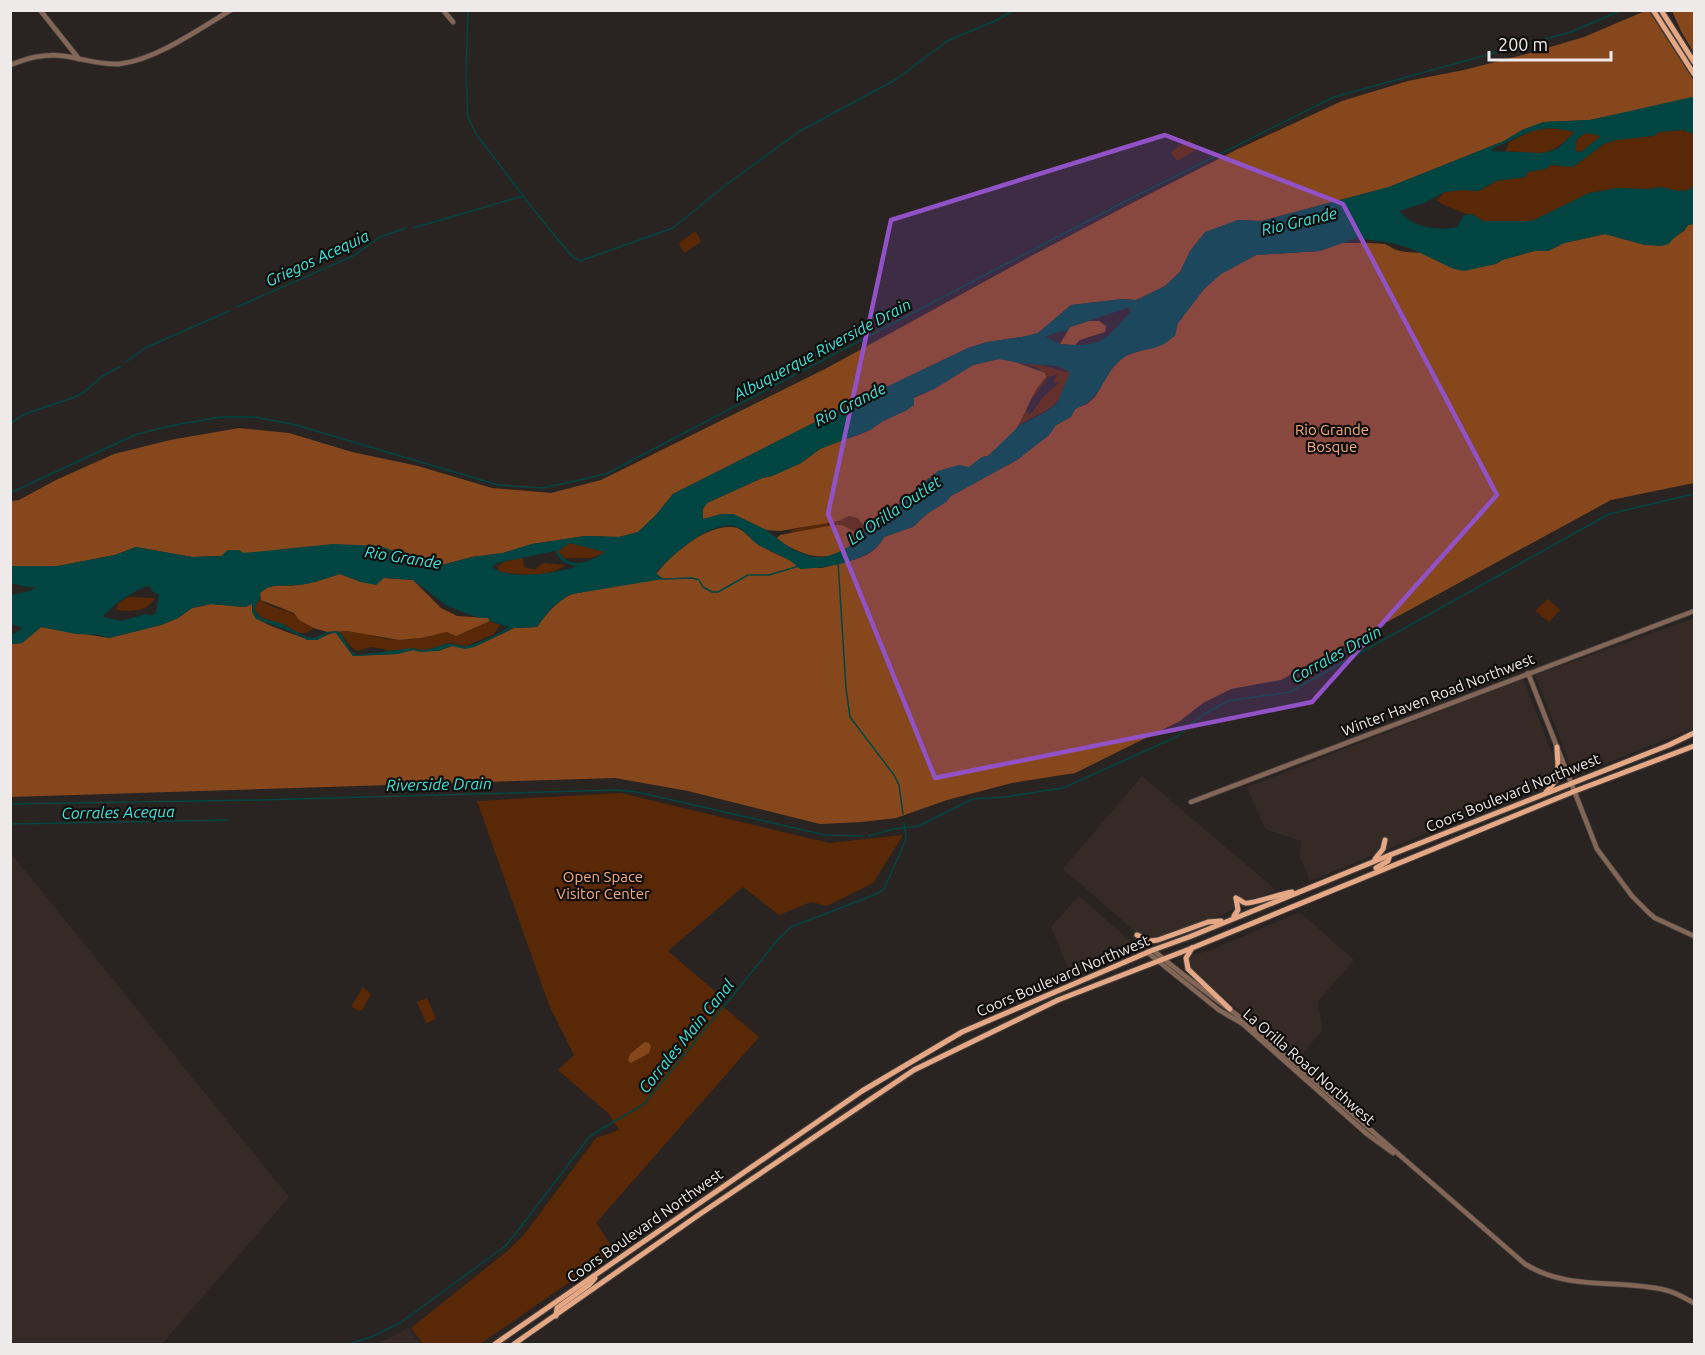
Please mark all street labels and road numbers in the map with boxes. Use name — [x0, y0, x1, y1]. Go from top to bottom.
street label: Winter Haven Road Northwest — [1339, 650, 1537, 739]
street label: Coors Boulevard Northwest — [1423, 750, 1602, 835]
street label: Coors Boulevard Northwest — [974, 931, 1152, 1020]
street label: La Orilla Road Northwest — [1240, 1005, 1379, 1128]
street label: Coors Boulevard Northwest — [564, 1165, 726, 1286]

